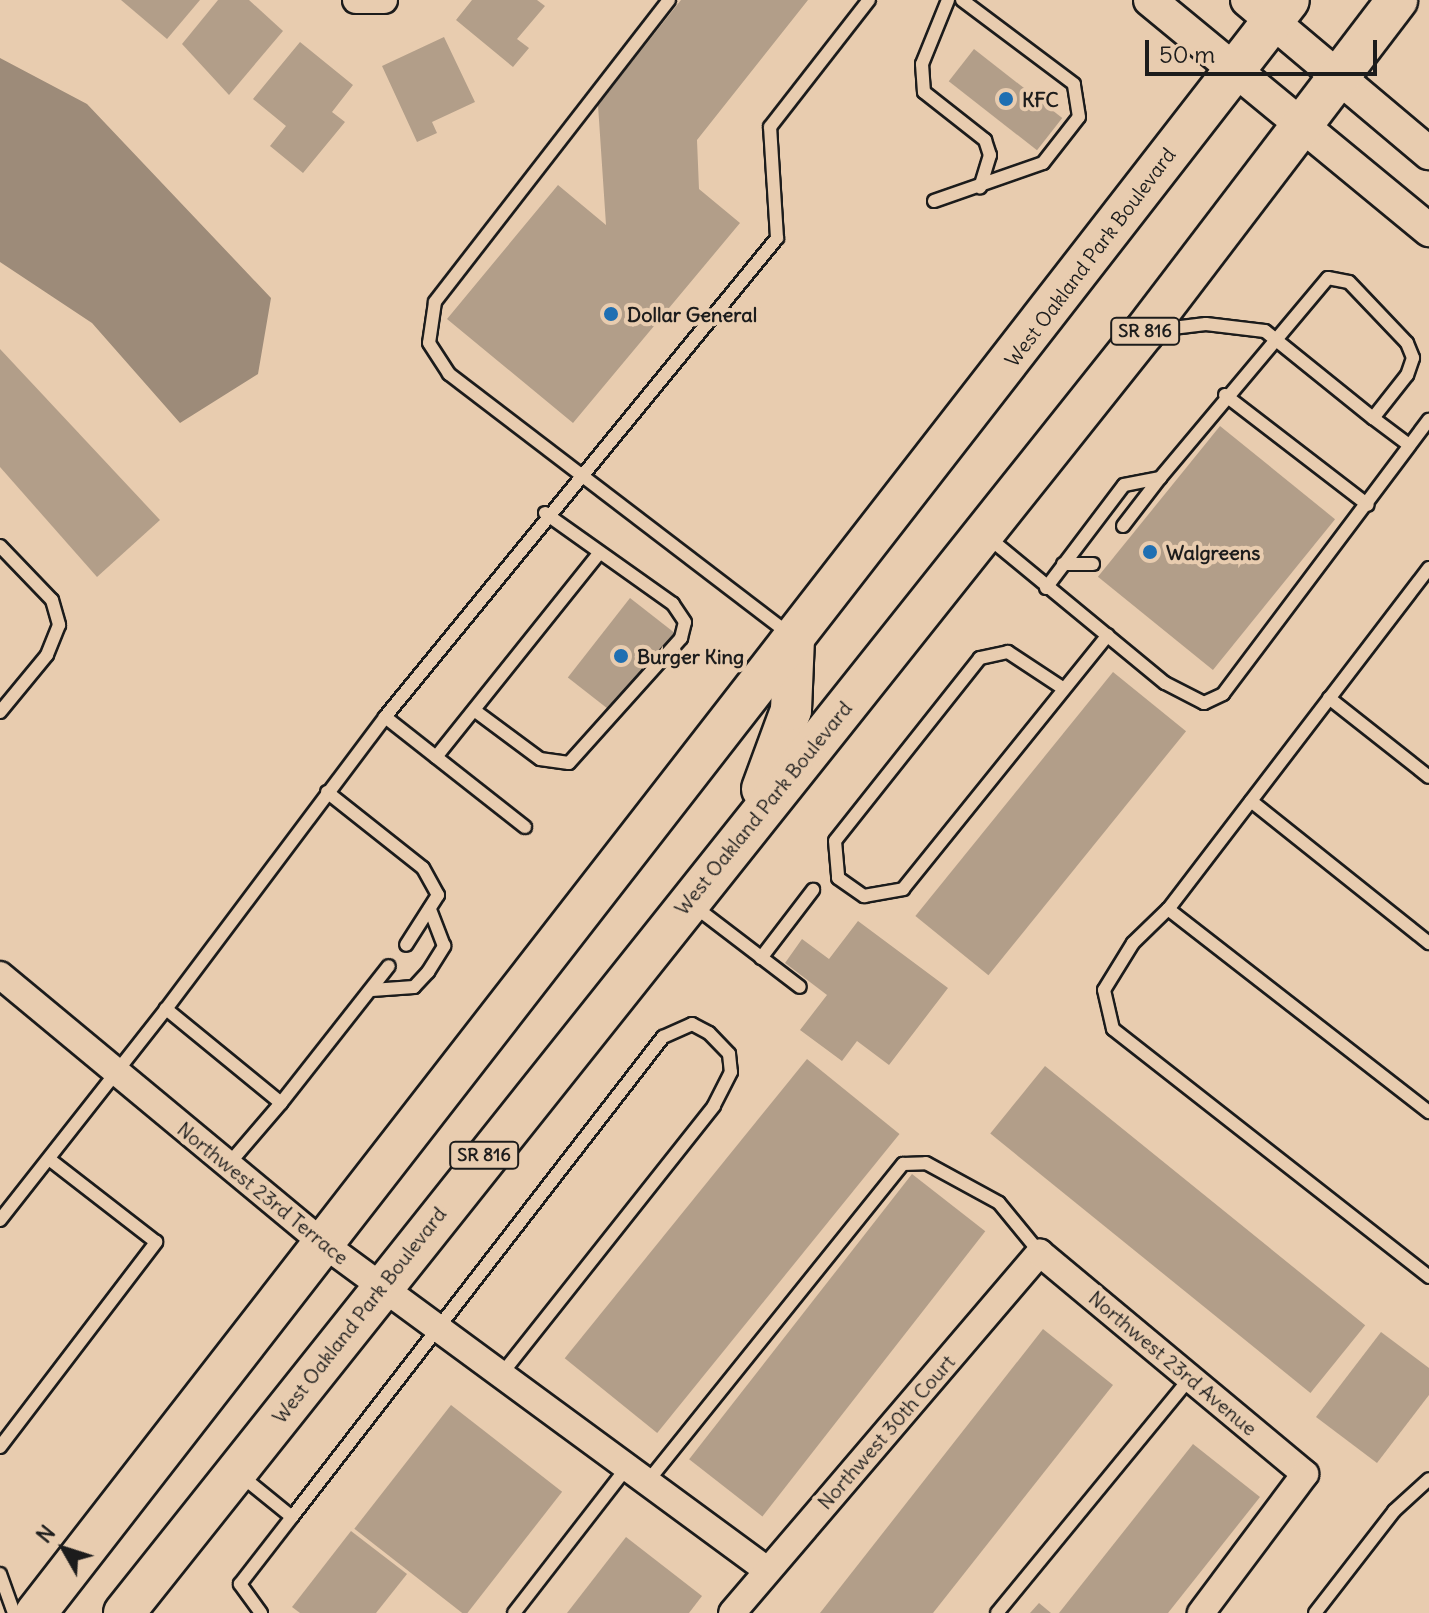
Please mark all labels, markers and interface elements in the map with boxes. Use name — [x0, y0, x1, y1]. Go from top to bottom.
scale bar — [1149, 24, 1381, 74]
text: 50 m — [1159, 39, 1215, 69]
place label: KFC — [1022, 87, 1059, 111]
marker: KFC — [997, 90, 1015, 108]
street label: West Oakland Park Boulevard — [1000, 143, 1180, 371]
place label: Dollar General — [627, 302, 757, 326]
marker: Dollar General — [602, 305, 620, 323]
road number: SR 816 — [1109, 317, 1181, 345]
place label: Walgreens — [1166, 540, 1260, 564]
marker: Walgreens — [1141, 543, 1159, 561]
place label: Burger King — [637, 644, 744, 668]
marker: Burger King — [612, 647, 630, 665]
street label: West Oakland Park Boulevard — [669, 696, 857, 920]
street label: Northwest 23rd Terrace — [173, 1117, 353, 1269]
road number: SR 816 — [448, 1141, 520, 1169]
street label: West Oakland Park Boulevard — [267, 1202, 451, 1428]
street label: Northwest 23rd Avenue — [1084, 1286, 1262, 1440]
street label: Northwest 30th Court — [812, 1350, 960, 1514]
north arrow — [24, 1509, 104, 1589]
text: N — [30, 1519, 61, 1549]

